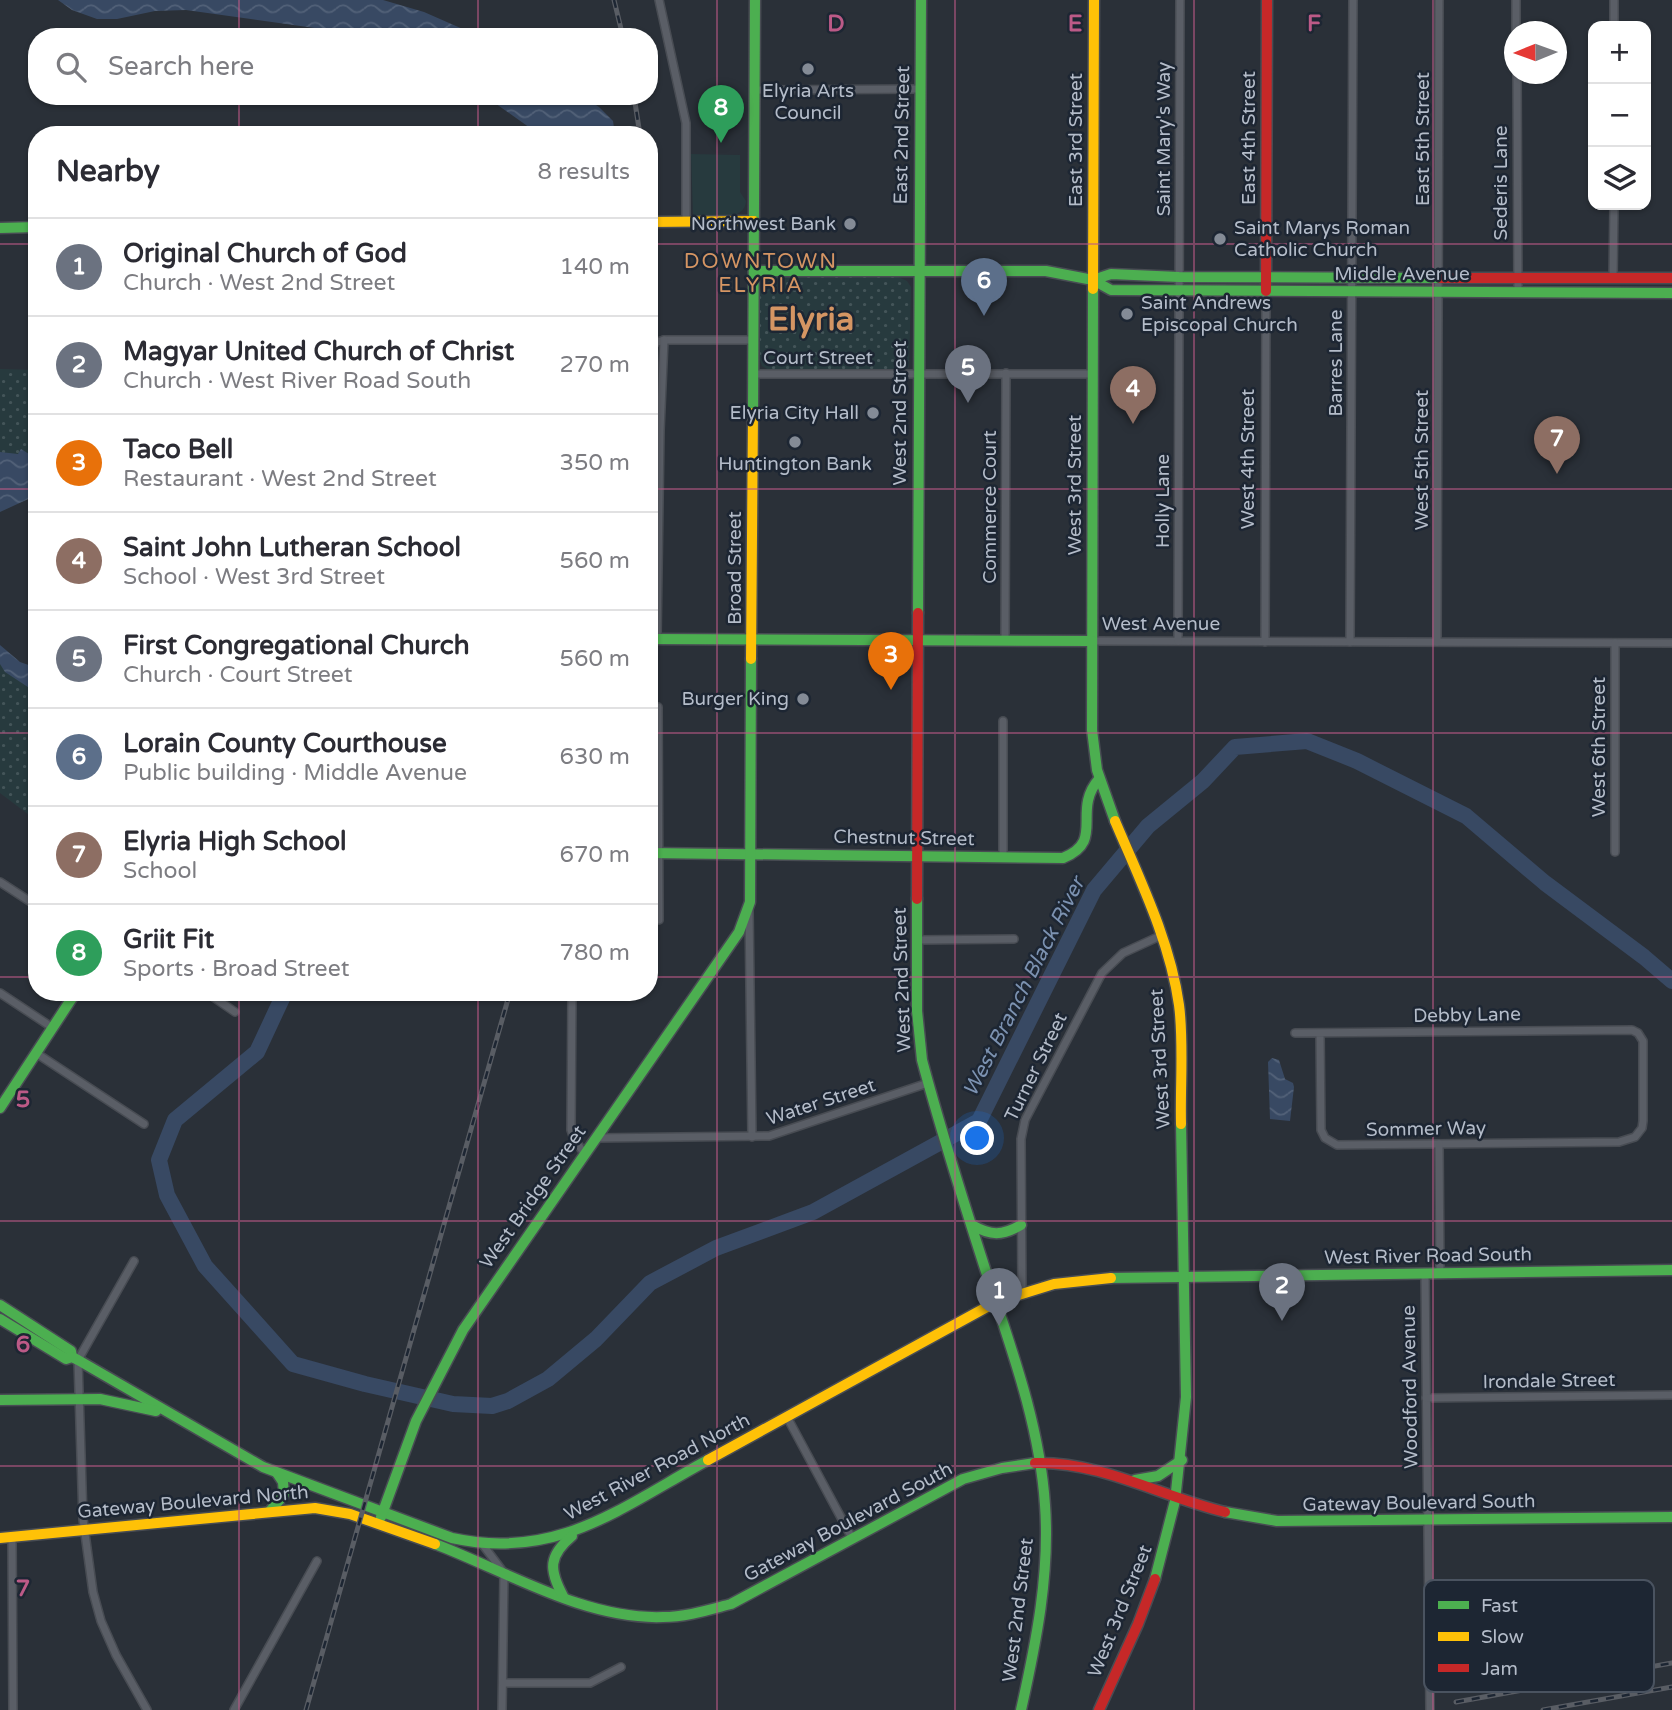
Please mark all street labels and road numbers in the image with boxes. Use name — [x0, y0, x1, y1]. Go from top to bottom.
street label: Saint Mary's Way — [1153, 62, 1175, 216]
street label: East 2nd Street — [890, 65, 914, 205]
street label: East 4th Street — [1238, 71, 1260, 205]
street label: East 5th Street — [1412, 72, 1434, 206]
street label: East 3rd Street — [1065, 73, 1087, 207]
street label: Sederis Lane — [1490, 125, 1512, 241]
street label: Middle Avenue — [1334, 263, 1470, 285]
street label: Barres Lane — [1325, 310, 1347, 416]
street label: West 2nd Street — [889, 340, 911, 486]
street label: Court Street — [763, 347, 873, 369]
street label: West 4th Street — [1237, 389, 1259, 529]
street label: West 5th Street — [1411, 390, 1433, 530]
street label: West 3rd Street — [1064, 415, 1086, 555]
street label: Commerce Court — [979, 430, 1001, 584]
street label: Holly Lane — [1152, 454, 1174, 548]
street label: Broad Street — [724, 511, 746, 625]
street label: West Avenue — [1102, 613, 1220, 635]
street label: West 6th Street — [1588, 677, 1610, 817]
street label: Chestnut Street — [833, 826, 975, 850]
street label: West 2nd Street — [888, 907, 916, 1053]
street label: West 3rd Street — [1145, 988, 1175, 1130]
street label: Debby Lane — [1413, 1003, 1521, 1027]
street label: Turner Street — [1000, 1009, 1072, 1125]
street label: Water Street — [764, 1074, 878, 1130]
street label: Sommer Way — [1366, 1117, 1486, 1141]
street label: West Bridge Street — [475, 1121, 591, 1273]
street label: West River Road South — [1324, 1243, 1532, 1269]
street label: Woodford Avenue — [1398, 1305, 1422, 1469]
street label: Irondale Street — [1482, 1369, 1616, 1393]
street label: West River Road North — [561, 1409, 753, 1525]
street label: Gateway Boulevard South — [740, 1458, 956, 1586]
street label: Gateway Boulevard North — [76, 1481, 310, 1523]
street label: Gateway Boulevard South — [1302, 1490, 1536, 1516]
street label: West 2nd Street — [998, 1537, 1038, 1683]
street label: West 3rd Street — [1083, 1542, 1157, 1680]

